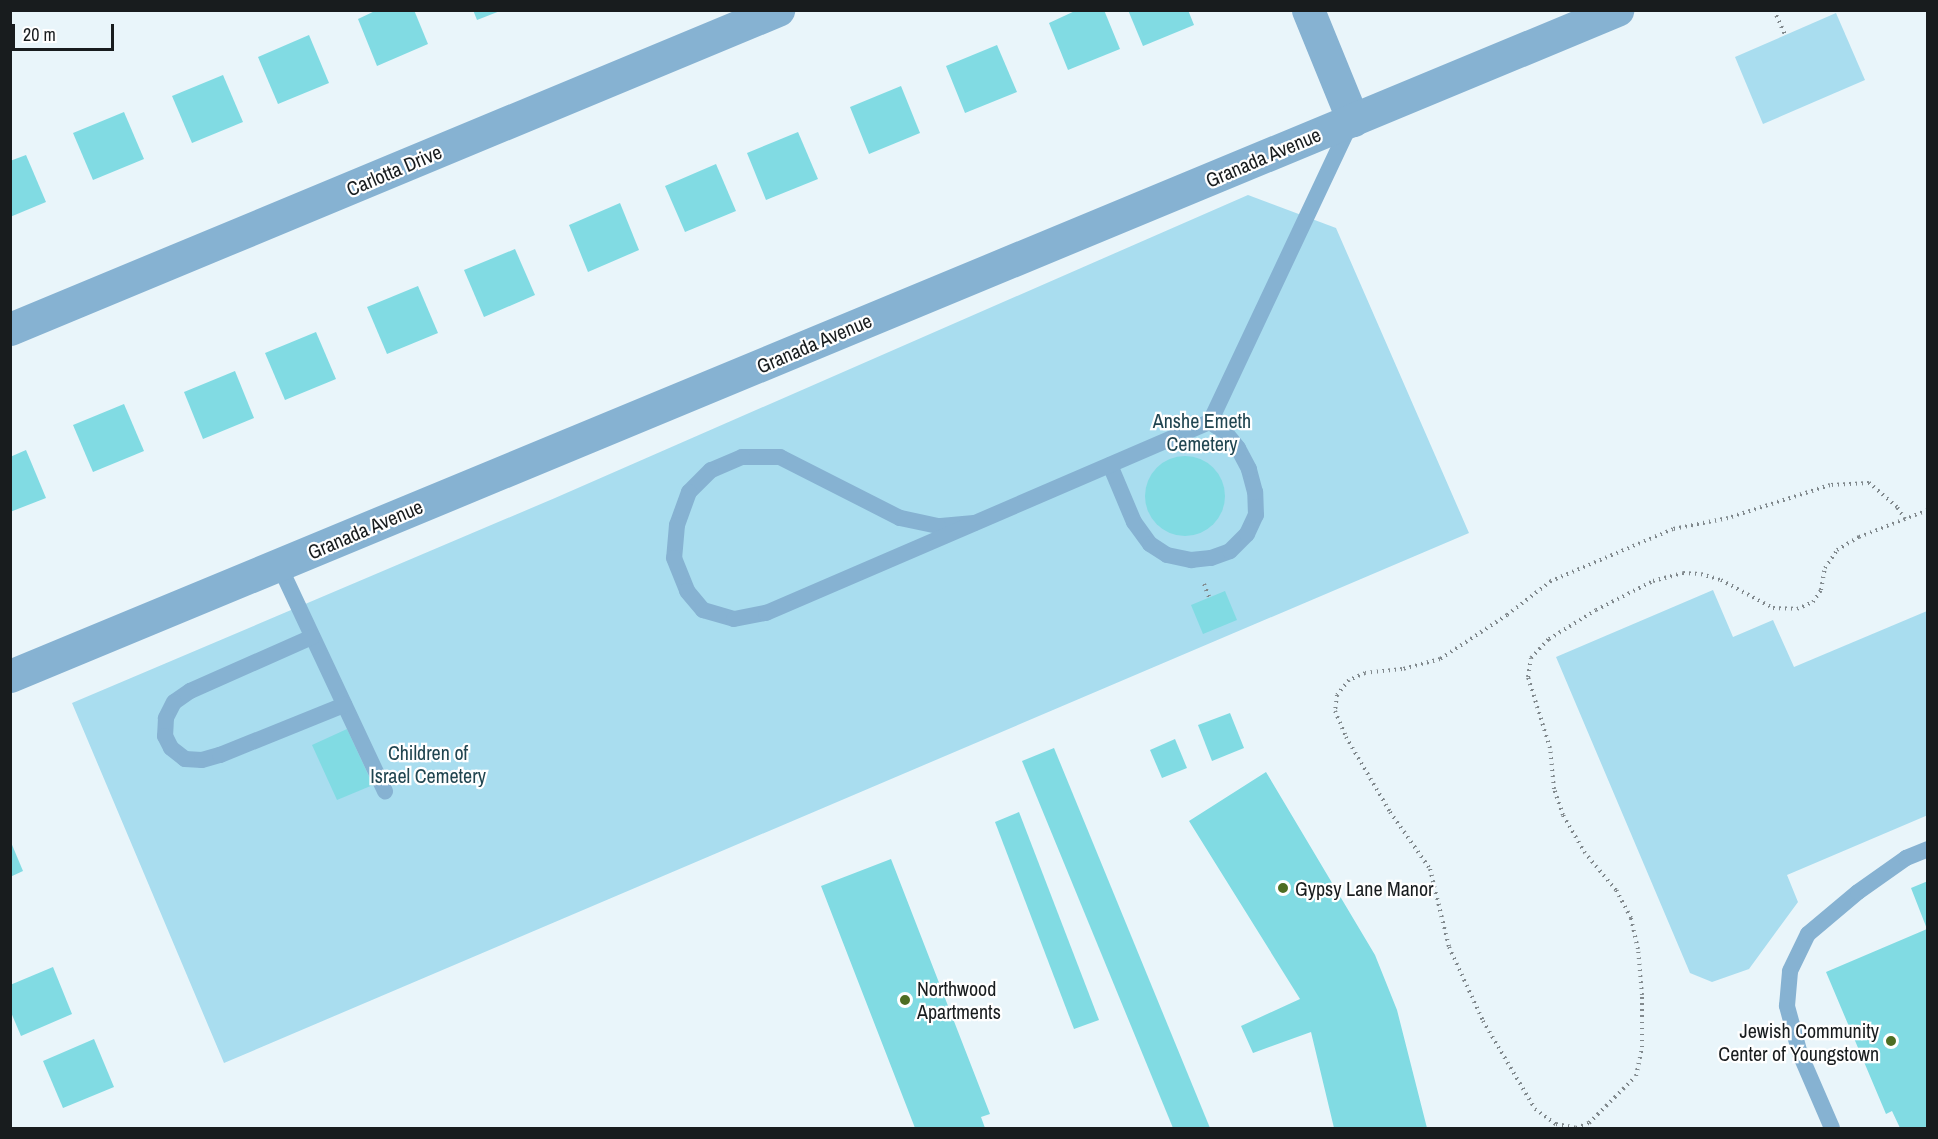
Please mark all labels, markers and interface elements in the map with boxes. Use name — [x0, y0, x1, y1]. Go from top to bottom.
scale bar — [15, 12, 117, 50]
text: 20 m — [23, 22, 56, 47]
street label: Granada Avenue — [1201, 122, 1325, 192]
street label: Carlotta Drive — [343, 139, 445, 201]
street label: Granada Avenue — [752, 308, 876, 378]
park label: Anshe Emeth Cemetery — [1153, 408, 1251, 455]
street label: Granada Avenue — [303, 494, 427, 564]
park label: Children of Israel Cemetery — [370, 741, 486, 788]
place label: Gypsy Lane Manor — [1295, 876, 1434, 900]
marker: Gypsy Lane Manor — [1276, 881, 1290, 895]
place label: Northwood Apartments — [917, 976, 1001, 1023]
marker: Northwood Apartments — [898, 993, 912, 1007]
place label: Jewish Community Center of Youngstown — [1718, 1018, 1879, 1065]
marker: Jewish Community Center of Youngstown — [1884, 1034, 1898, 1048]

